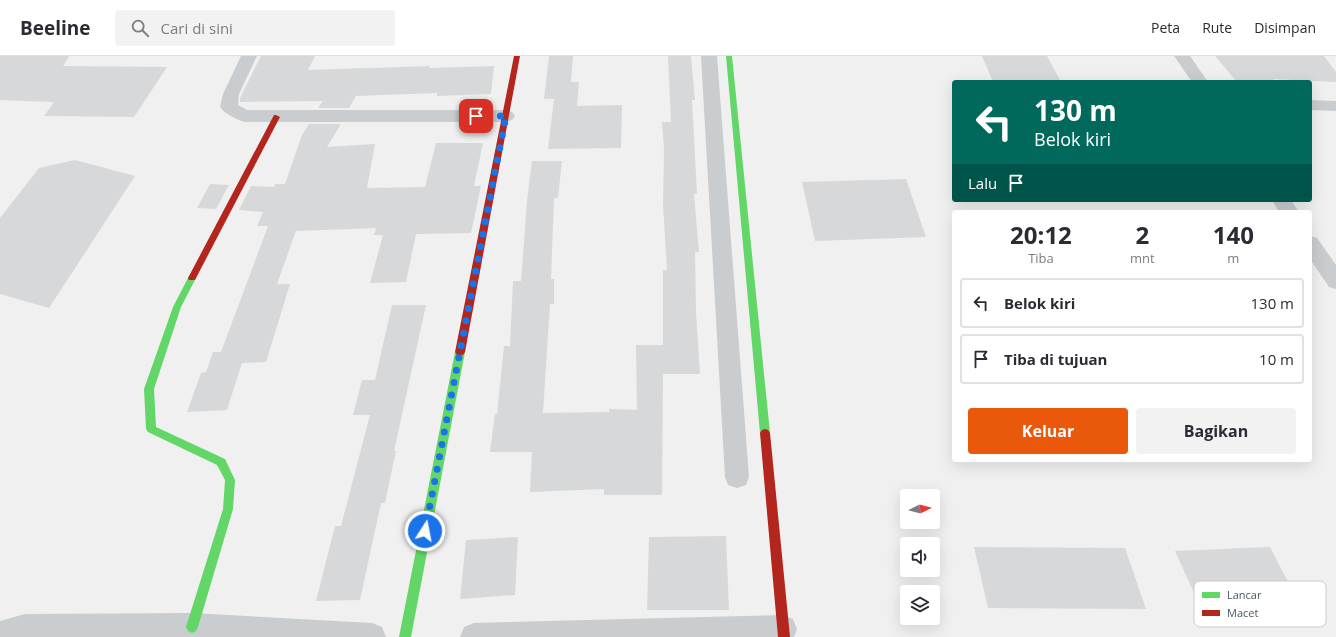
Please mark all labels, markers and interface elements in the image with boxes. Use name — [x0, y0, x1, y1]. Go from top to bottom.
search box — [115, 10, 395, 46]
text: Beeline — [20, 15, 91, 41]
icon: search — [129, 17, 151, 39]
text: Cari di sini — [161, 18, 233, 38]
text: Peta — [1151, 18, 1180, 37]
text: Rute — [1202, 18, 1232, 37]
text: Disimpan — [1254, 18, 1316, 37]
text: 130 m — [1034, 91, 1117, 129]
icon: left — [968, 96, 1020, 148]
pin — [459, 99, 493, 133]
icon: arrive — [465, 105, 487, 127]
text: Belok kiri — [1034, 127, 1111, 151]
icon: arrive — [1005, 172, 1027, 194]
text: Lalu — [968, 173, 997, 193]
text: 20:12 — [1010, 218, 1072, 251]
text: 2 — [1135, 218, 1149, 251]
text: 140 — [1213, 218, 1254, 251]
text: Tiba — [1028, 249, 1054, 267]
text: mnt — [1130, 249, 1155, 267]
text: m — [1227, 249, 1239, 267]
icon: left — [970, 292, 992, 314]
text: Belok kiri — [1004, 293, 1075, 313]
text: 130 m — [1250, 293, 1294, 313]
icon: arrive — [970, 348, 992, 370]
text: Tiba di tujuan — [1004, 349, 1107, 369]
text: 10 m — [1259, 349, 1294, 369]
button: Keluar — [968, 408, 1128, 454]
button: Bagikan — [1136, 408, 1296, 454]
north arrow — [900, 489, 940, 529]
map controls — [900, 489, 940, 625]
position arrow — [404, 510, 446, 552]
button: sound — [900, 537, 940, 577]
legend — [1194, 581, 1326, 627]
button: layers — [900, 585, 940, 625]
text: Lancar — [1227, 587, 1262, 602]
text: Macet — [1227, 605, 1258, 620]

